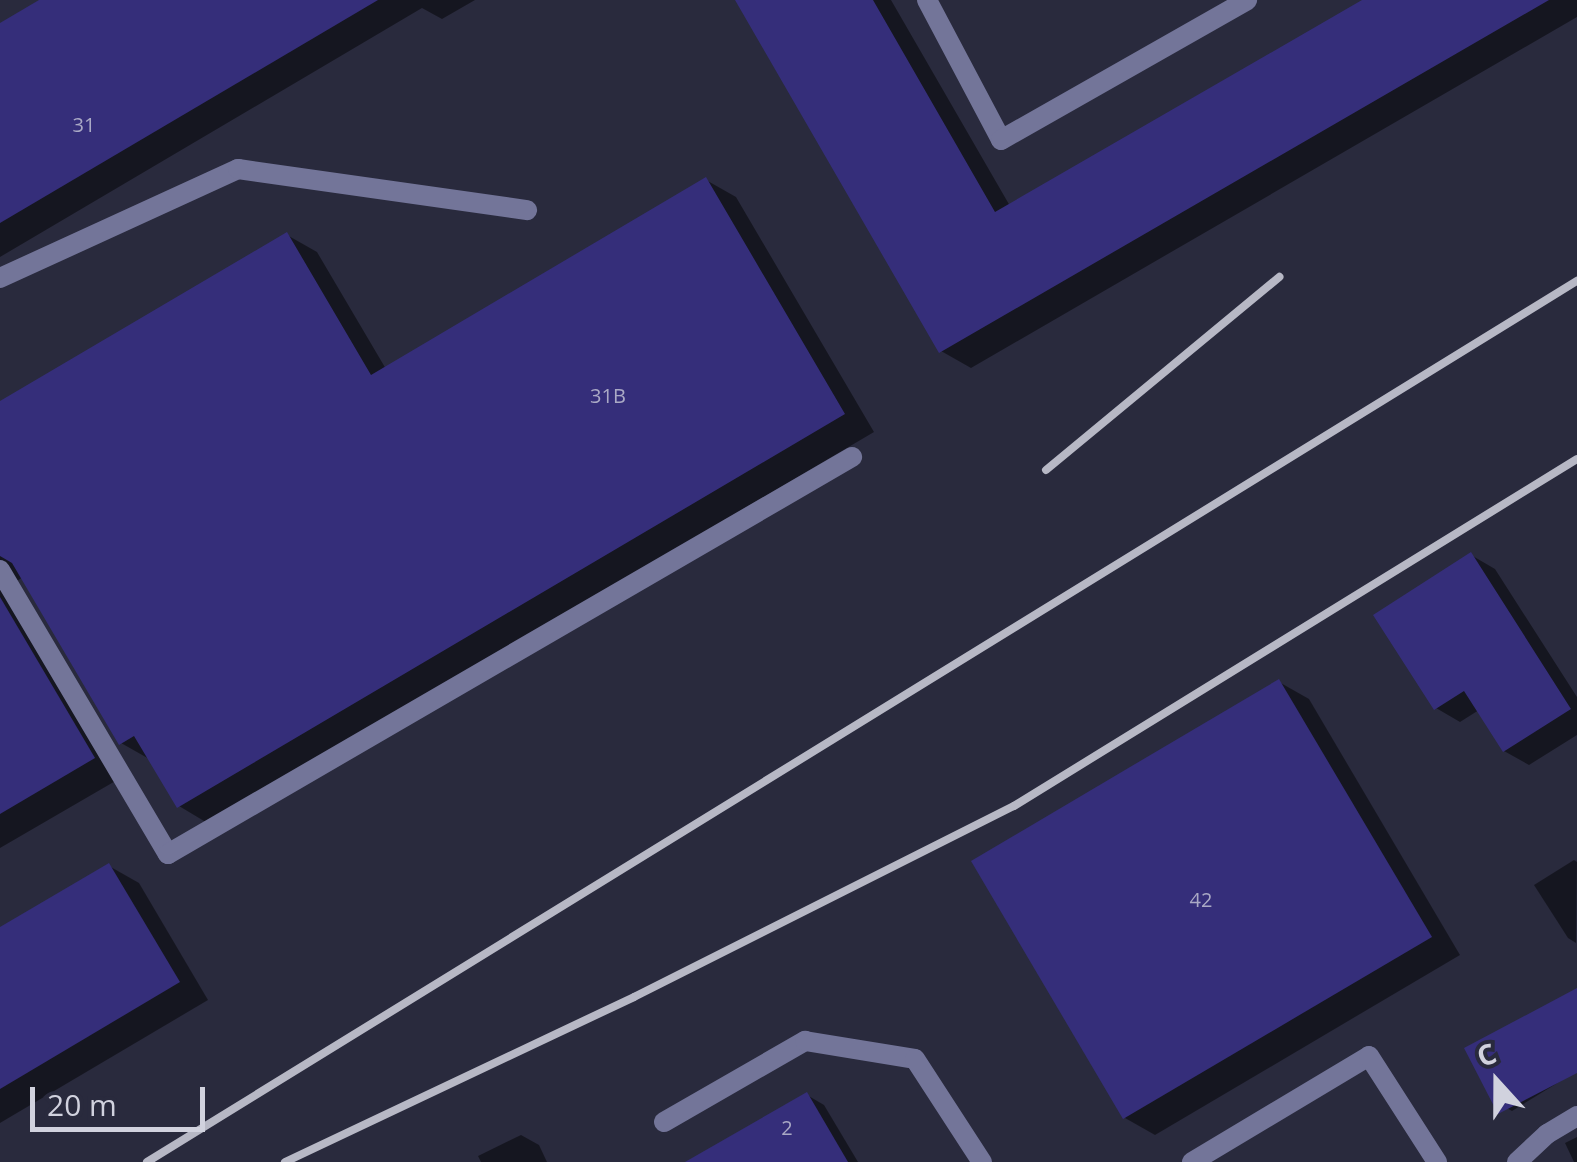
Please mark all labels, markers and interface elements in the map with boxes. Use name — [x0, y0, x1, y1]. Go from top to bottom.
house number: 31 — [73, 112, 95, 136]
house number: 31В — [590, 383, 626, 407]
house number: 42 — [1190, 887, 1212, 911]
north arrow — [1447, 1032, 1547, 1132]
text: С — [1471, 1033, 1501, 1075]
scale bar — [35, 1067, 210, 1129]
text: 20 m — [47, 1084, 117, 1125]
house number: 2 — [781, 1115, 793, 1139]

